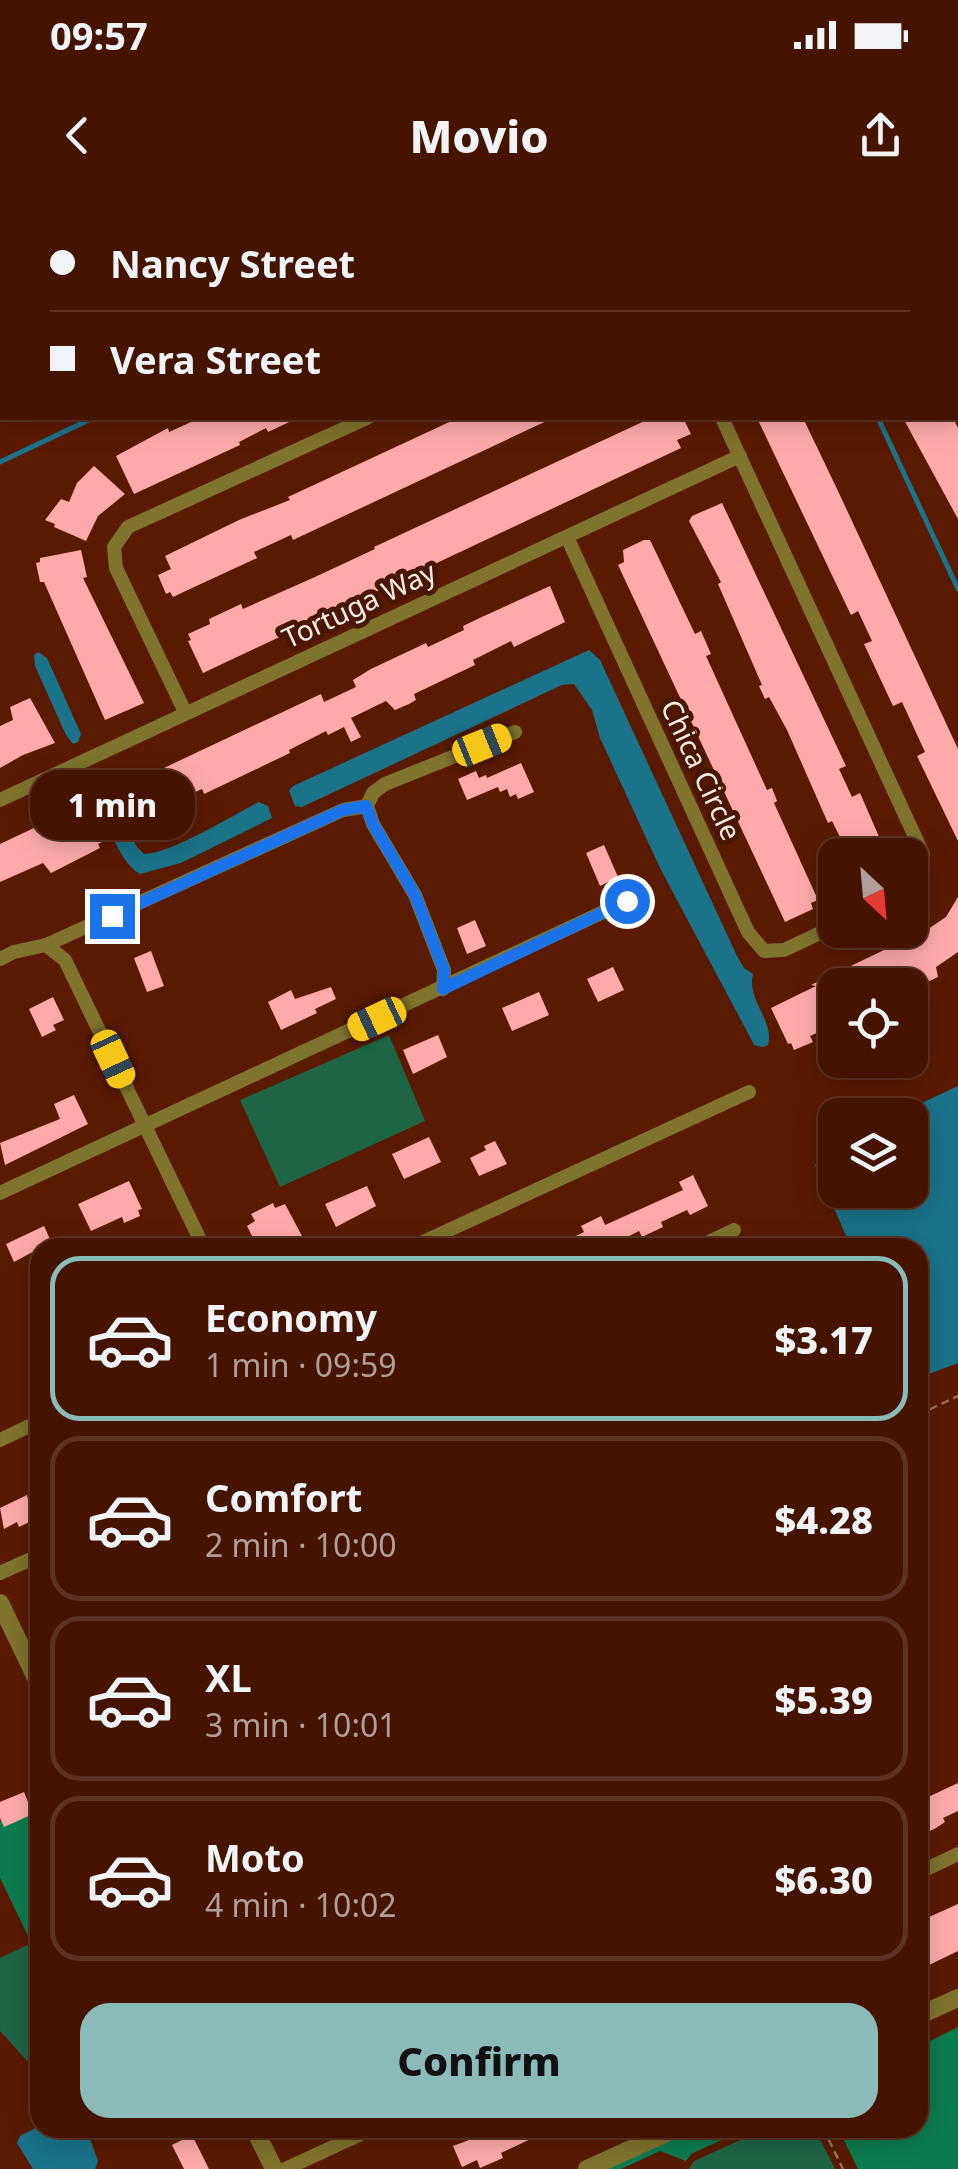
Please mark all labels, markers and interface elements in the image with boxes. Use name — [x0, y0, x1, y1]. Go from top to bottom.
text: 09:57 — [50, 9, 148, 61]
text: Movio — [409, 105, 549, 166]
icon: back — [50, 108, 105, 163]
icon: share — [853, 108, 908, 163]
text: Nancy Street — [110, 237, 355, 289]
text: Vera Street — [110, 333, 321, 385]
street label: Tortuga Way — [276, 552, 442, 656]
street label: Chica Circle — [653, 693, 751, 846]
car — [449, 720, 515, 770]
callout: 1 min — [29, 771, 194, 841]
text: 1 min — [68, 783, 157, 826]
north arrow — [818, 838, 928, 948]
map controls — [818, 838, 928, 1208]
route start — [605, 879, 650, 924]
route end — [90, 894, 135, 939]
button: locate — [818, 968, 928, 1078]
car — [343, 993, 411, 1045]
car — [87, 1025, 139, 1093]
button: layers — [818, 1098, 928, 1208]
text: Economy — [205, 1291, 377, 1343]
icon: car — [85, 1294, 175, 1384]
text: $3.17 — [774, 1313, 873, 1365]
text: 1 min · 09:59 — [205, 1343, 397, 1386]
text: Comfort — [205, 1471, 362, 1523]
icon: car — [85, 1474, 175, 1564]
text: $4.28 — [774, 1493, 873, 1545]
text: 2 min · 10:00 — [205, 1523, 397, 1566]
text: XL — [205, 1651, 252, 1703]
icon: car — [85, 1654, 175, 1744]
text: $5.39 — [774, 1673, 873, 1725]
text: 3 min · 10:01 — [205, 1703, 397, 1746]
text: Moto — [205, 1831, 305, 1883]
icon: car — [85, 1834, 175, 1924]
text: $6.30 — [774, 1853, 873, 1905]
text: 4 min · 10:02 — [205, 1883, 397, 1926]
button: Confirm — [80, 2003, 878, 2118]

